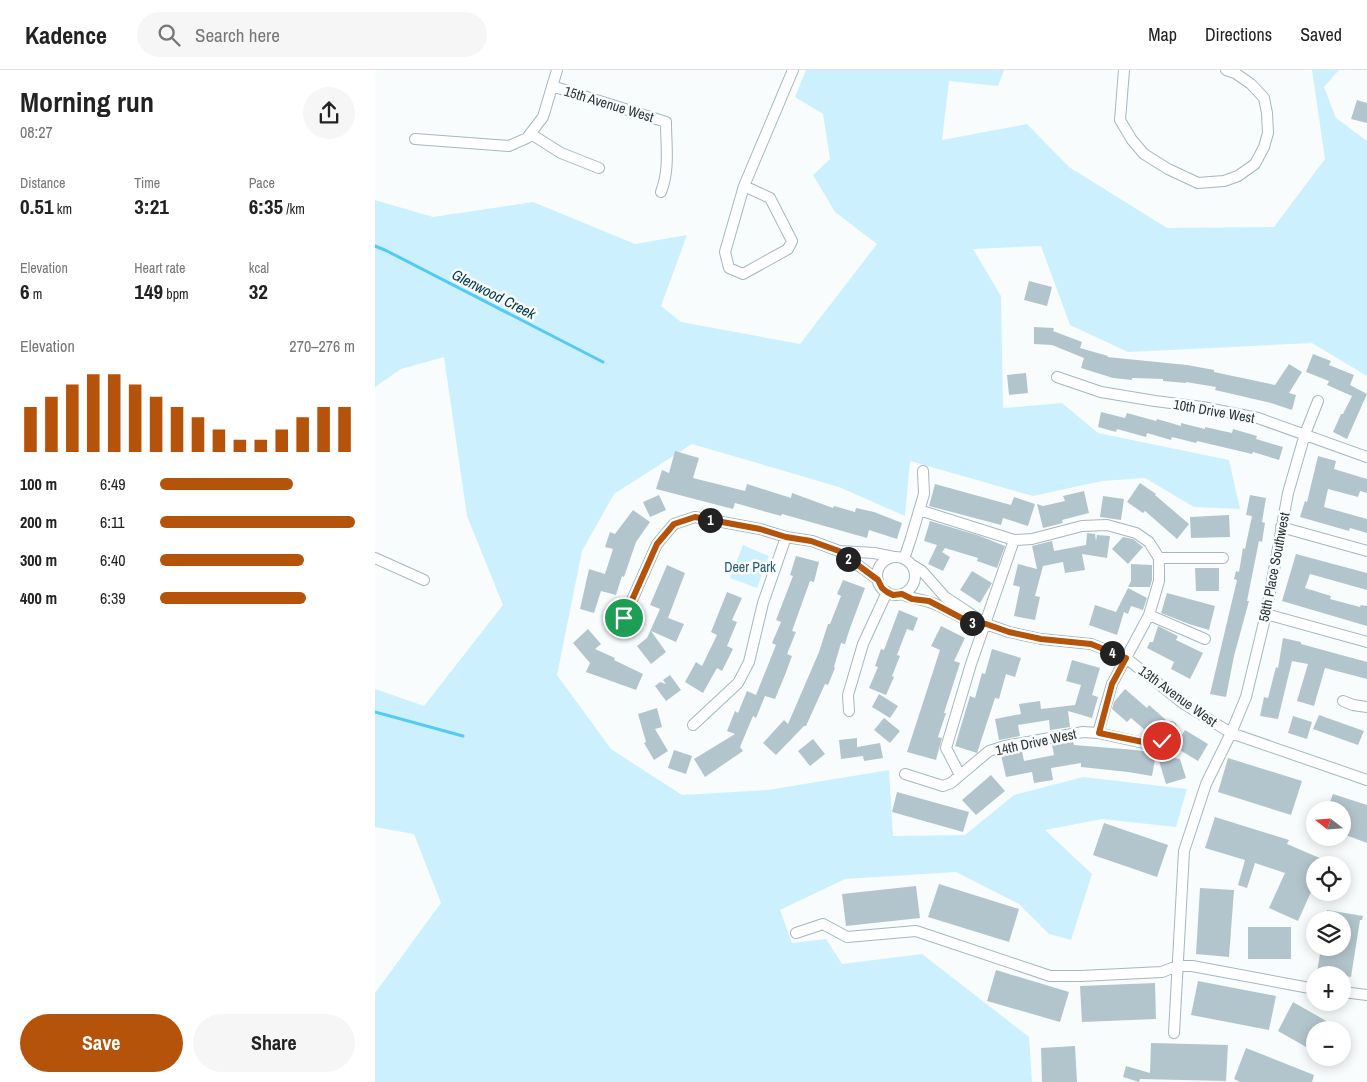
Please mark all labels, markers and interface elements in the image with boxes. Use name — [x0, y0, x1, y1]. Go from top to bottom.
search box — [137, 12, 487, 57]
text: Kadence — [25, 19, 107, 51]
icon: search — [155, 21, 183, 49]
text: Search here — [195, 22, 280, 48]
text: Map — [1148, 22, 1177, 47]
text: Directions — [1205, 22, 1272, 47]
text: Saved — [1300, 22, 1342, 47]
street label: 15th Avenue West — [562, 82, 656, 126]
text: Morning run — [20, 83, 154, 121]
button: share — [303, 87, 355, 139]
text: 08:27 — [20, 121, 53, 143]
text: Distance — [20, 174, 65, 192]
text: Time — [134, 174, 160, 192]
text: Pace — [249, 174, 275, 192]
text: 0.51 — [20, 192, 54, 221]
text: 3:21 — [134, 192, 169, 221]
text: 6:35 — [249, 192, 283, 221]
text: km — [54, 200, 72, 218]
text: /km — [283, 200, 305, 218]
text: Elevation — [20, 259, 68, 277]
text: Heart rate — [134, 259, 185, 277]
text: kcal — [249, 259, 269, 277]
water label: Glenwood Creek — [448, 264, 540, 325]
text: 6 — [20, 277, 30, 306]
text: 149 — [134, 277, 163, 306]
text: 32 — [249, 277, 268, 306]
text: m — [30, 285, 42, 303]
text: bpm — [163, 285, 189, 303]
text: Elevation — [20, 335, 75, 357]
text: 270–276 m — [289, 335, 355, 357]
street label: 10th Drive West — [1172, 395, 1256, 427]
text: 100 m — [20, 473, 57, 495]
text: 6:49 — [100, 473, 126, 495]
pin: 1 — [697, 508, 723, 532]
text: 200 m — [20, 511, 57, 533]
text: 6:11 — [100, 511, 125, 533]
text: 1 — [707, 511, 714, 529]
street label: 58th Place Southwest — [1255, 511, 1293, 623]
pin: 2 — [835, 546, 861, 572]
text: 300 m — [20, 549, 57, 571]
text: 6:40 — [100, 549, 126, 571]
text: 2 — [845, 550, 852, 568]
park label: Deer Park — [724, 558, 776, 576]
text: 400 m — [20, 587, 57, 609]
text: 6:39 — [100, 587, 126, 609]
pin — [603, 597, 645, 639]
icon: arrive — [610, 604, 638, 632]
pin: 3 — [959, 610, 985, 636]
text: 3 — [969, 614, 976, 632]
pin: 4 — [1099, 640, 1125, 666]
text: 4 — [1109, 644, 1116, 662]
street label: 13th Avenue West — [1135, 661, 1221, 731]
pin — [1141, 720, 1183, 762]
street label: 14th Drive West — [994, 725, 1078, 759]
icon: check — [1148, 727, 1176, 755]
north arrow — [1306, 801, 1351, 846]
map controls — [1306, 801, 1351, 1066]
button: locate — [1306, 856, 1351, 901]
button: layers — [1306, 911, 1351, 956]
button: + — [1306, 966, 1351, 1011]
button: Save — [20, 1014, 183, 1072]
button: Share — [193, 1014, 355, 1072]
button: − — [1306, 1021, 1351, 1066]

